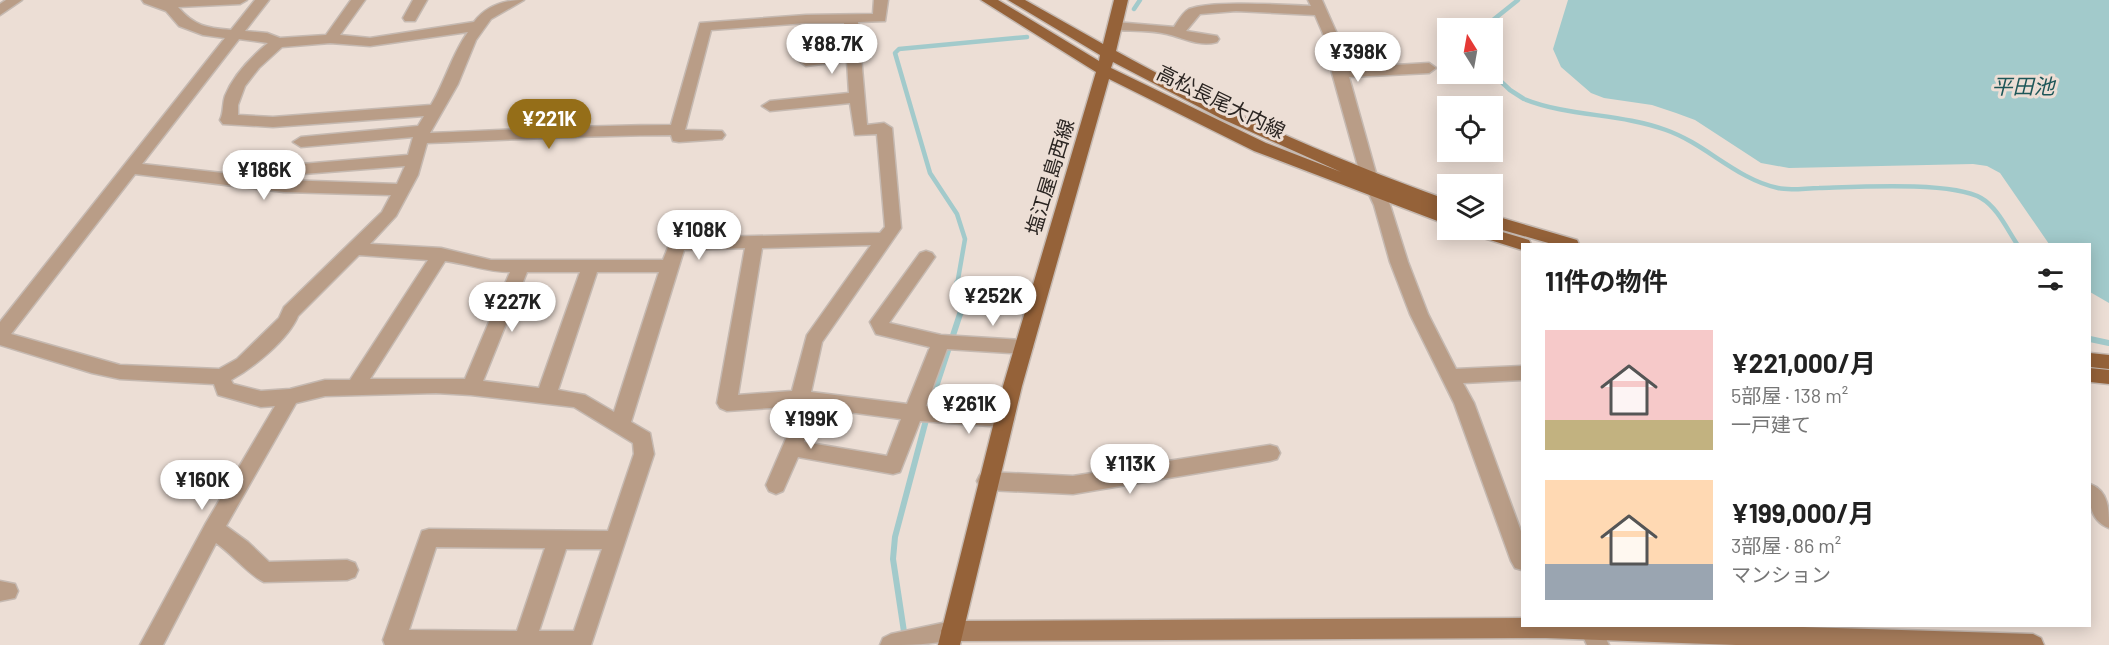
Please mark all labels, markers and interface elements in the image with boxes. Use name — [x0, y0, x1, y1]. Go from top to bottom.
north arrow — [1437, 18, 1503, 84]
map controls — [1437, 18, 1503, 240]
pin: ¥88.7K — [783, 24, 881, 75]
text: ¥88.7K — [800, 31, 864, 55]
pin: ¥398K — [1316, 32, 1400, 83]
text: ¥398K — [1329, 39, 1387, 63]
street label: 高松長尾大内線 — [1153, 60, 1290, 143]
water label: 平田池 — [1992, 73, 2056, 98]
button: locate — [1437, 96, 1503, 162]
pin: ¥221K — [507, 99, 591, 150]
text: ¥221K — [521, 106, 577, 130]
street label: 塩江屋島西線 — [1020, 116, 1078, 238]
pin: ¥186K — [222, 150, 306, 201]
text: ¥186K — [237, 157, 291, 181]
button: layers — [1437, 174, 1503, 240]
pin: ¥108K — [657, 210, 741, 261]
text: ¥108K — [671, 217, 727, 241]
icon: filters — [2034, 263, 2067, 296]
text: 11件の物件 — [1545, 265, 1668, 296]
pin: ¥252K — [951, 276, 1035, 327]
pin: ¥227K — [470, 282, 554, 333]
text: ¥252K — [963, 283, 1023, 307]
text: ¥227K — [483, 289, 541, 313]
text: ¥221,000/月 — [1731, 347, 1876, 378]
icon: home — [1593, 354, 1665, 426]
text: 5部屋 · 138 m² — [1731, 383, 1848, 407]
pin: ¥261K — [927, 384, 1011, 435]
text: ¥261K — [941, 391, 997, 415]
pin: ¥199K — [769, 399, 853, 450]
text: ¥199K — [784, 406, 838, 430]
text: 一戸建て — [1731, 412, 1811, 436]
pin: ¥113K — [1088, 444, 1172, 495]
text: ¥113K — [1104, 451, 1156, 475]
pin: ¥160K — [160, 460, 244, 511]
text: ¥160K — [174, 467, 230, 491]
text: ¥199,000/月 — [1731, 497, 1875, 528]
icon: home — [1593, 504, 1665, 576]
text: 3部屋 · 86 m² — [1731, 533, 1841, 557]
text: マンション — [1731, 562, 1831, 586]

